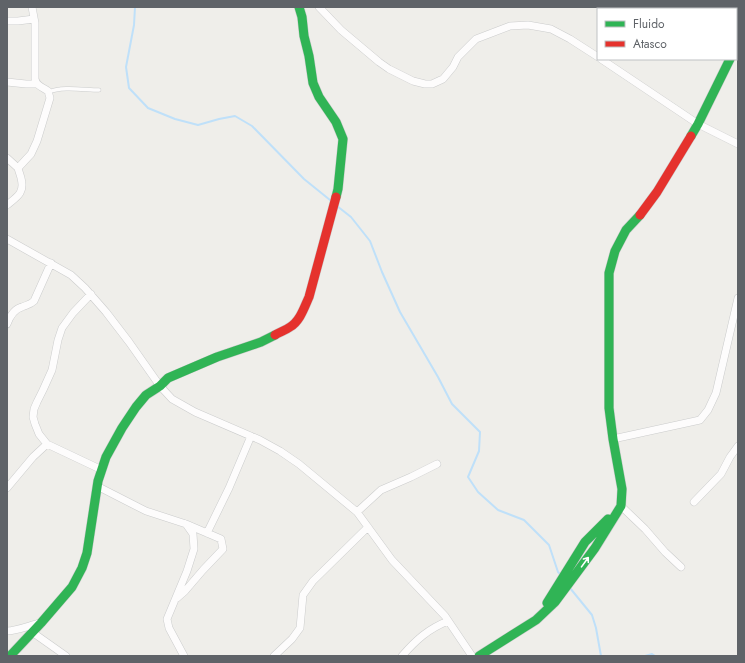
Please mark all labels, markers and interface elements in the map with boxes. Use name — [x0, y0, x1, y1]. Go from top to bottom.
legend — [597, 8, 737, 60]
text: Fluido — [633, 15, 665, 33]
text: Atasco — [633, 35, 667, 53]
one-way arrow — [581, 556, 589, 567]

